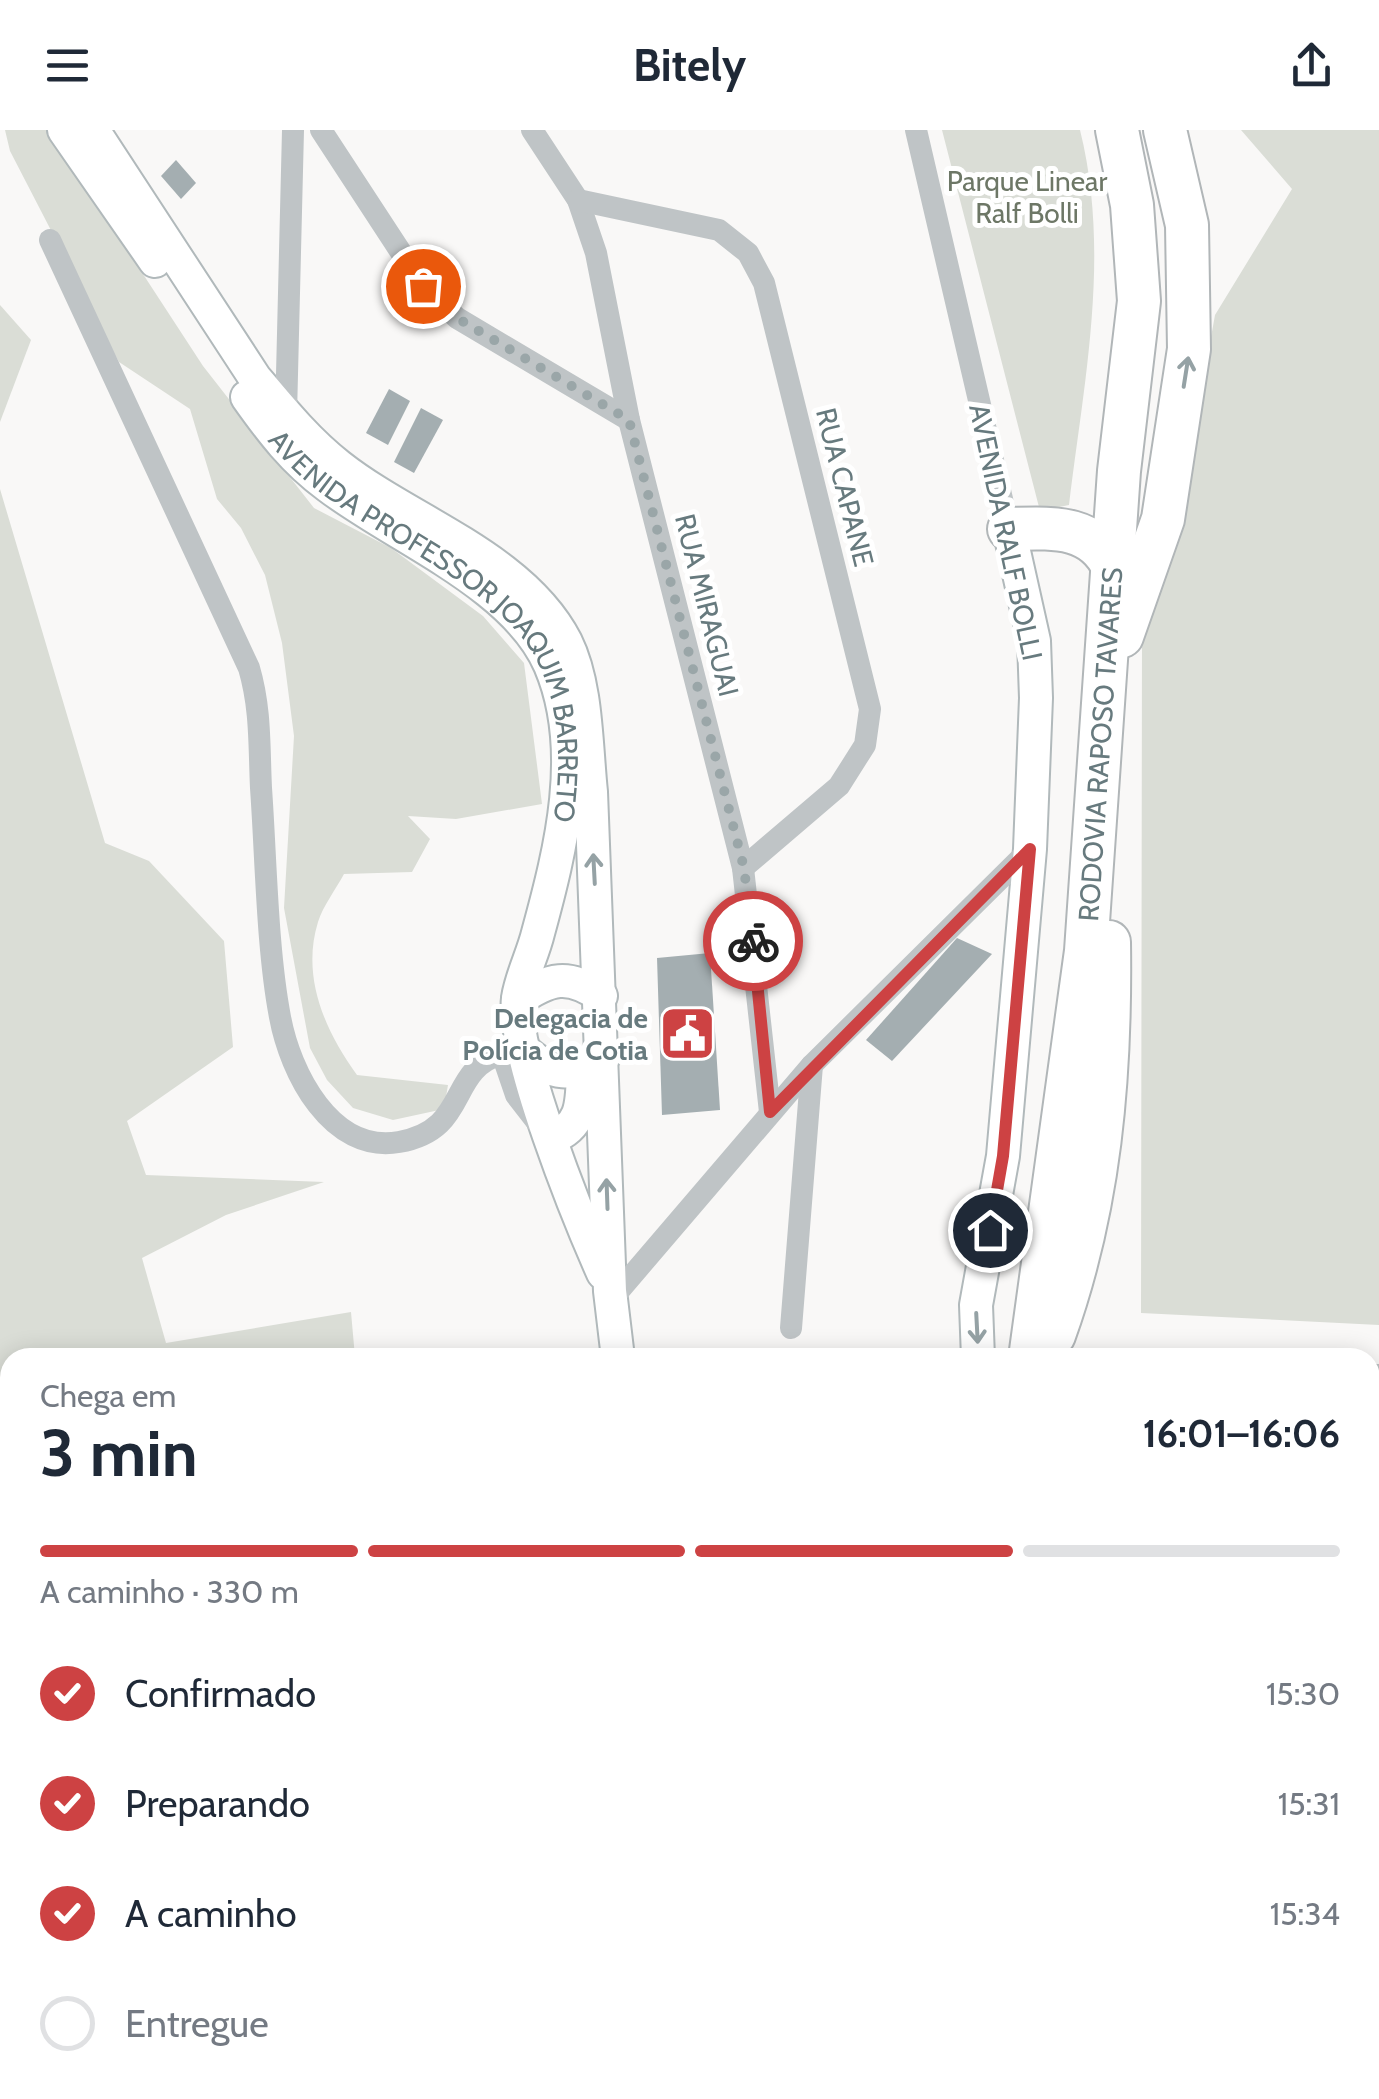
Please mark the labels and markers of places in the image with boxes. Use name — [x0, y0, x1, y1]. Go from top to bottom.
pin — [381, 244, 466, 329]
place label: Delegacia de Polícia de Cotia — [462, 1001, 648, 1067]
public building icon: Delegacia de Polícia de Cotia — [657, 1004, 717, 1064]
pin — [948, 1188, 1033, 1273]

